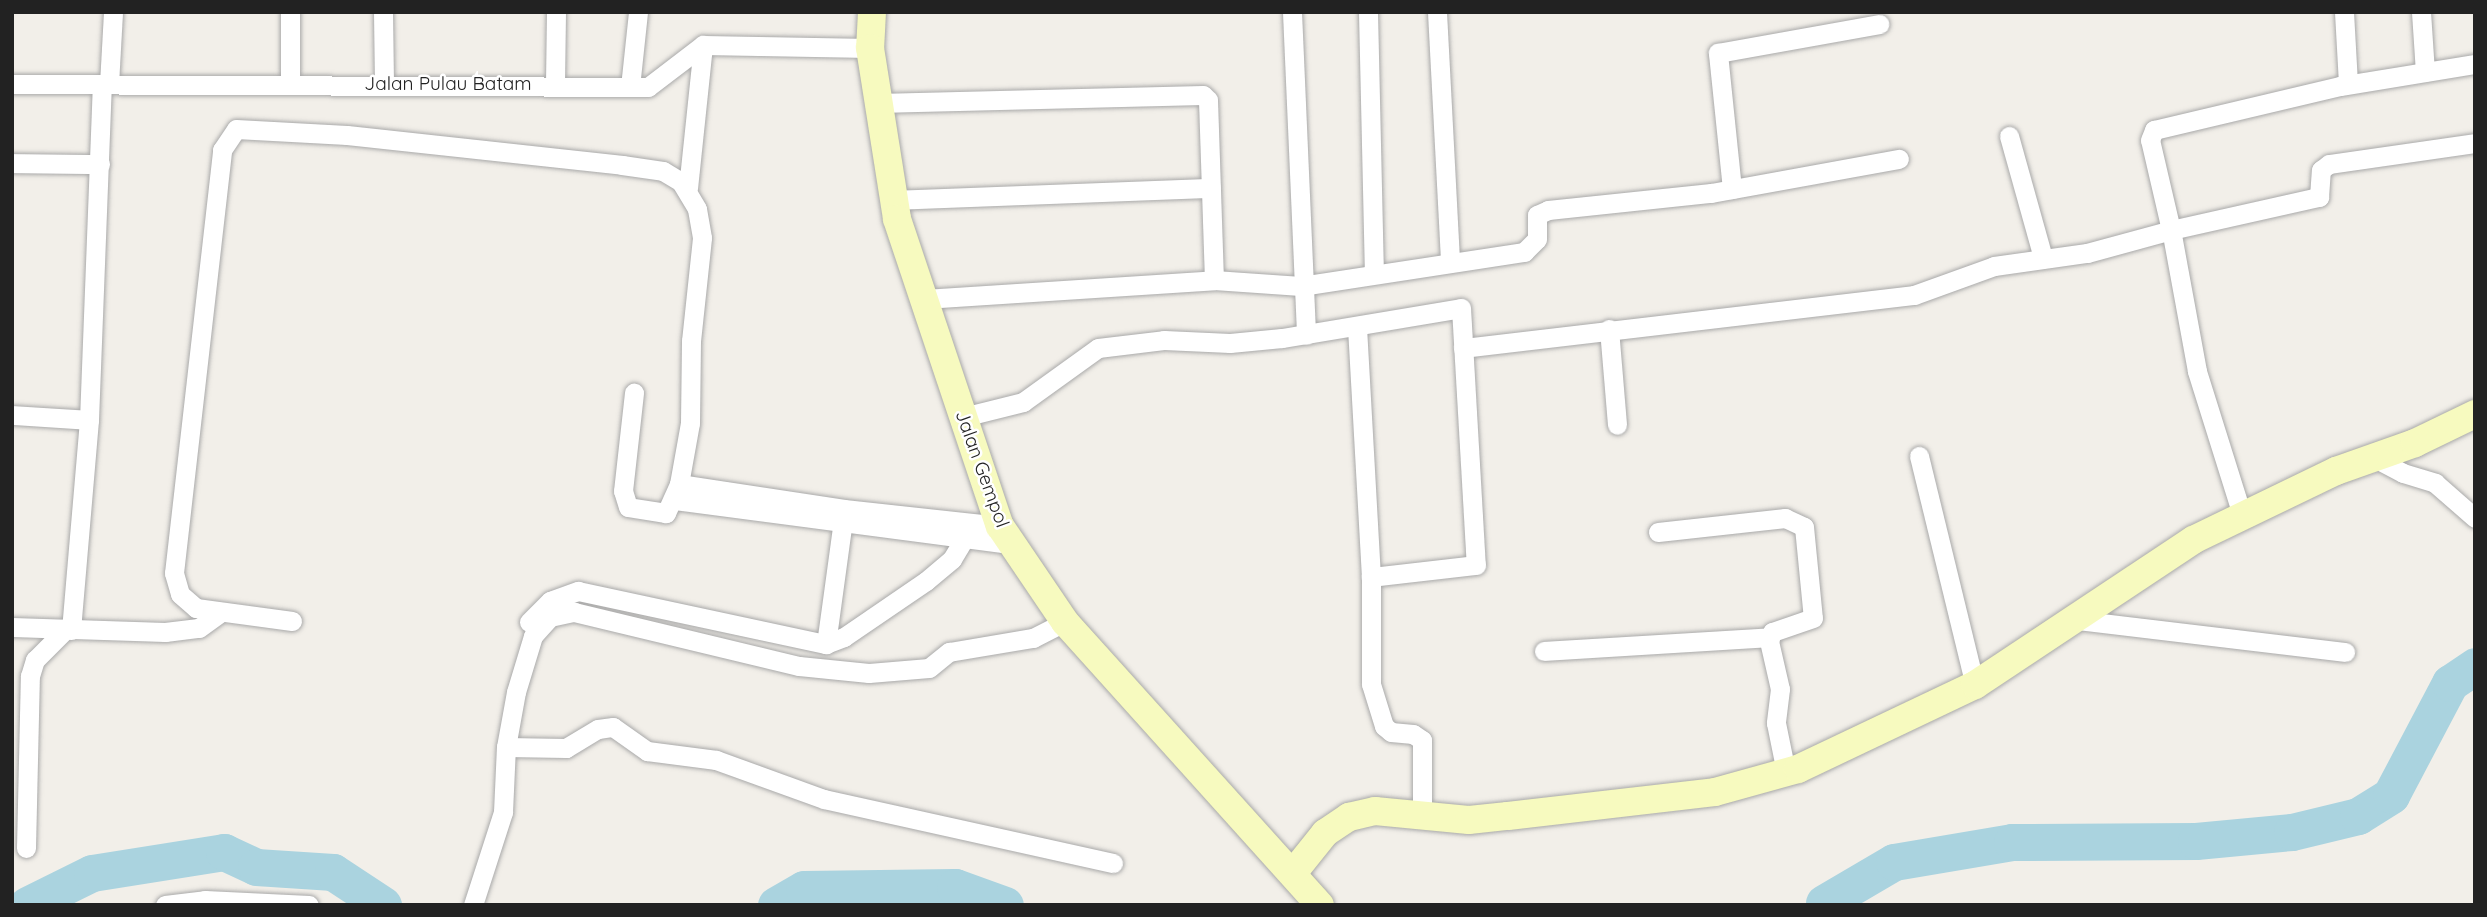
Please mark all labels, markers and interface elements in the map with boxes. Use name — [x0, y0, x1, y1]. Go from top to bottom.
street label: Jalan Pulau Batam — [364, 73, 532, 95]
street label: Jalan Gempol — [950, 407, 1014, 531]

